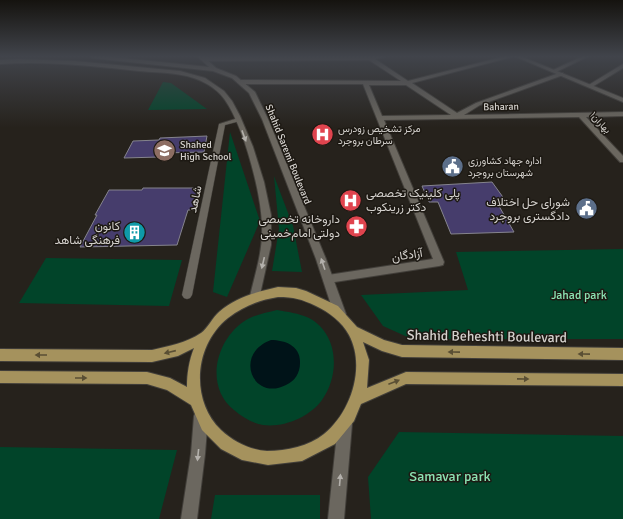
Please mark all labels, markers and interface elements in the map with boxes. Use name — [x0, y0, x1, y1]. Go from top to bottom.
street label: Baharan — [483, 101, 519, 113]
street label: Shahid Saremi Boulevard — [263, 103, 314, 206]
street label: بهاران۱ — [587, 109, 613, 136]
hospital icon: مرکز تشخیص زودرس سرطان بروجرد — [310, 121, 336, 147]
place label: مرکز تشخیص زودرس سرطان بروجرد — [338, 123, 421, 147]
one-way arrow — [242, 131, 248, 143]
school or university icon: Shahed High School — [152, 137, 178, 163]
place label: Shahed High School — [180, 139, 231, 163]
public building icon: اداره جهاد کشاورزی شهرستان بروجرد — [440, 153, 466, 179]
place label: اداره جهاد کشاورزی شهرستان بروجرد — [468, 155, 542, 179]
street label: شاهد — [185, 184, 206, 214]
place label: پلی کلینیک تخصصی دکتر زرینکوب — [366, 186, 460, 215]
hospital icon: پلی کلینیک تخصصی دکتر زرینکوب — [338, 187, 364, 213]
place label: شورای حل اختلاف دادگستری بروجرد — [486, 195, 570, 224]
public building icon: شورای حل اختلاف دادگستری بروجرد — [573, 196, 599, 222]
place label: داروخانه تخصصی دولتی امام‌خمینی — [258, 212, 340, 241]
pharmacy icon: داروخانه تخصصی دولتی امام‌خمینی — [343, 213, 369, 239]
place label: کانون فرهنگی شاهد — [55, 219, 120, 248]
building icon: کانون فرهنگی شاهد — [122, 220, 148, 246]
street label: آزادگان — [391, 245, 425, 265]
one-way arrow — [259, 256, 265, 269]
one-way arrow — [320, 257, 326, 269]
park label: Jahad park — [551, 288, 607, 303]
street label: Shahid Beheshti Boulevard — [407, 327, 567, 346]
one-way arrow — [448, 348, 460, 355]
one-way arrow — [164, 349, 177, 355]
one-way arrow — [578, 350, 590, 357]
one-way arrow — [34, 352, 47, 358]
one-way arrow — [75, 375, 88, 381]
one-way arrow — [517, 376, 530, 382]
one-way arrow — [389, 379, 401, 385]
one-way arrow — [195, 449, 201, 461]
park label: Samavar park — [409, 468, 491, 485]
one-way arrow — [336, 474, 343, 486]

